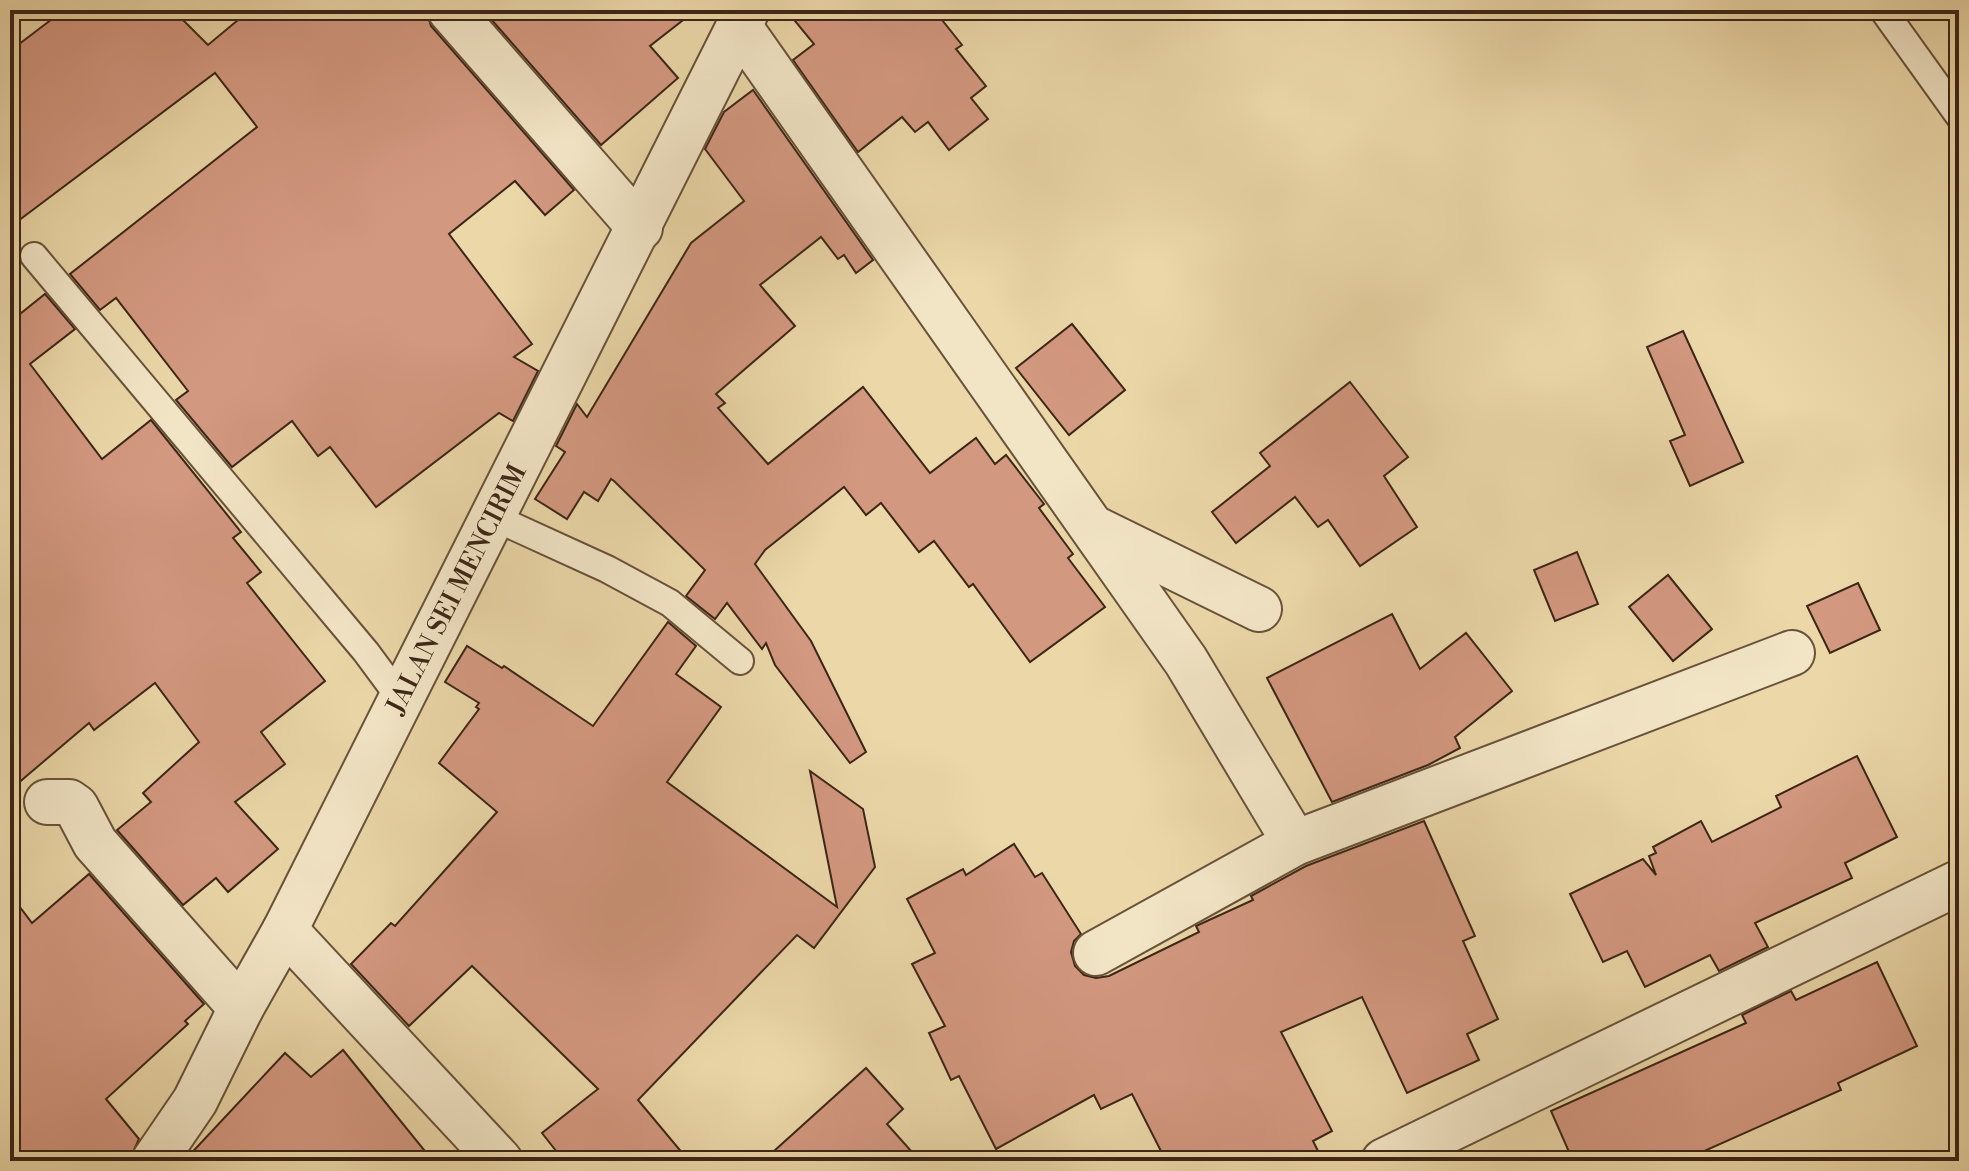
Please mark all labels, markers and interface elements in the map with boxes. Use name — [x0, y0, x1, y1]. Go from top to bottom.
street label: JALAN SEI MENCIRIM — [380, 459, 534, 721]

